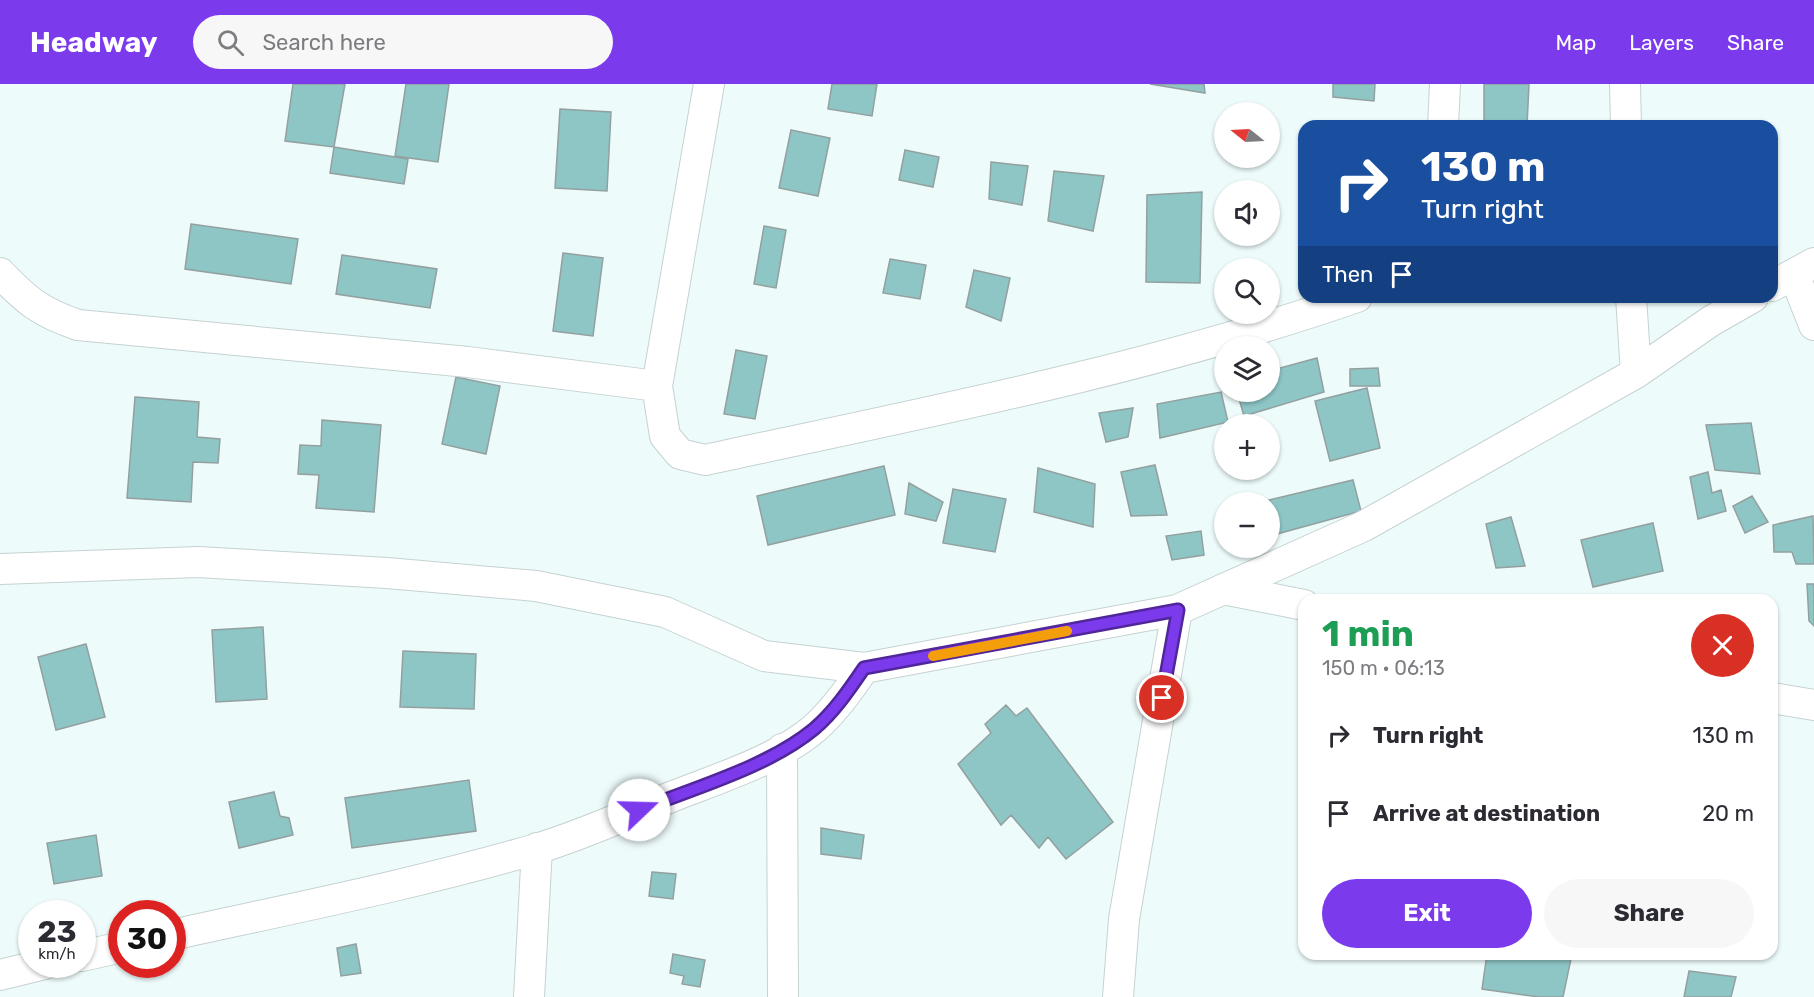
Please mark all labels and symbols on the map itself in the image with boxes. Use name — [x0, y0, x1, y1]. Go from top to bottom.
north arrow — [1214, 102, 1280, 168]
pin — [1136, 672, 1187, 723]
position arrow — [607, 778, 671, 842]
speed limit sign: 30 — [108, 900, 186, 978]

